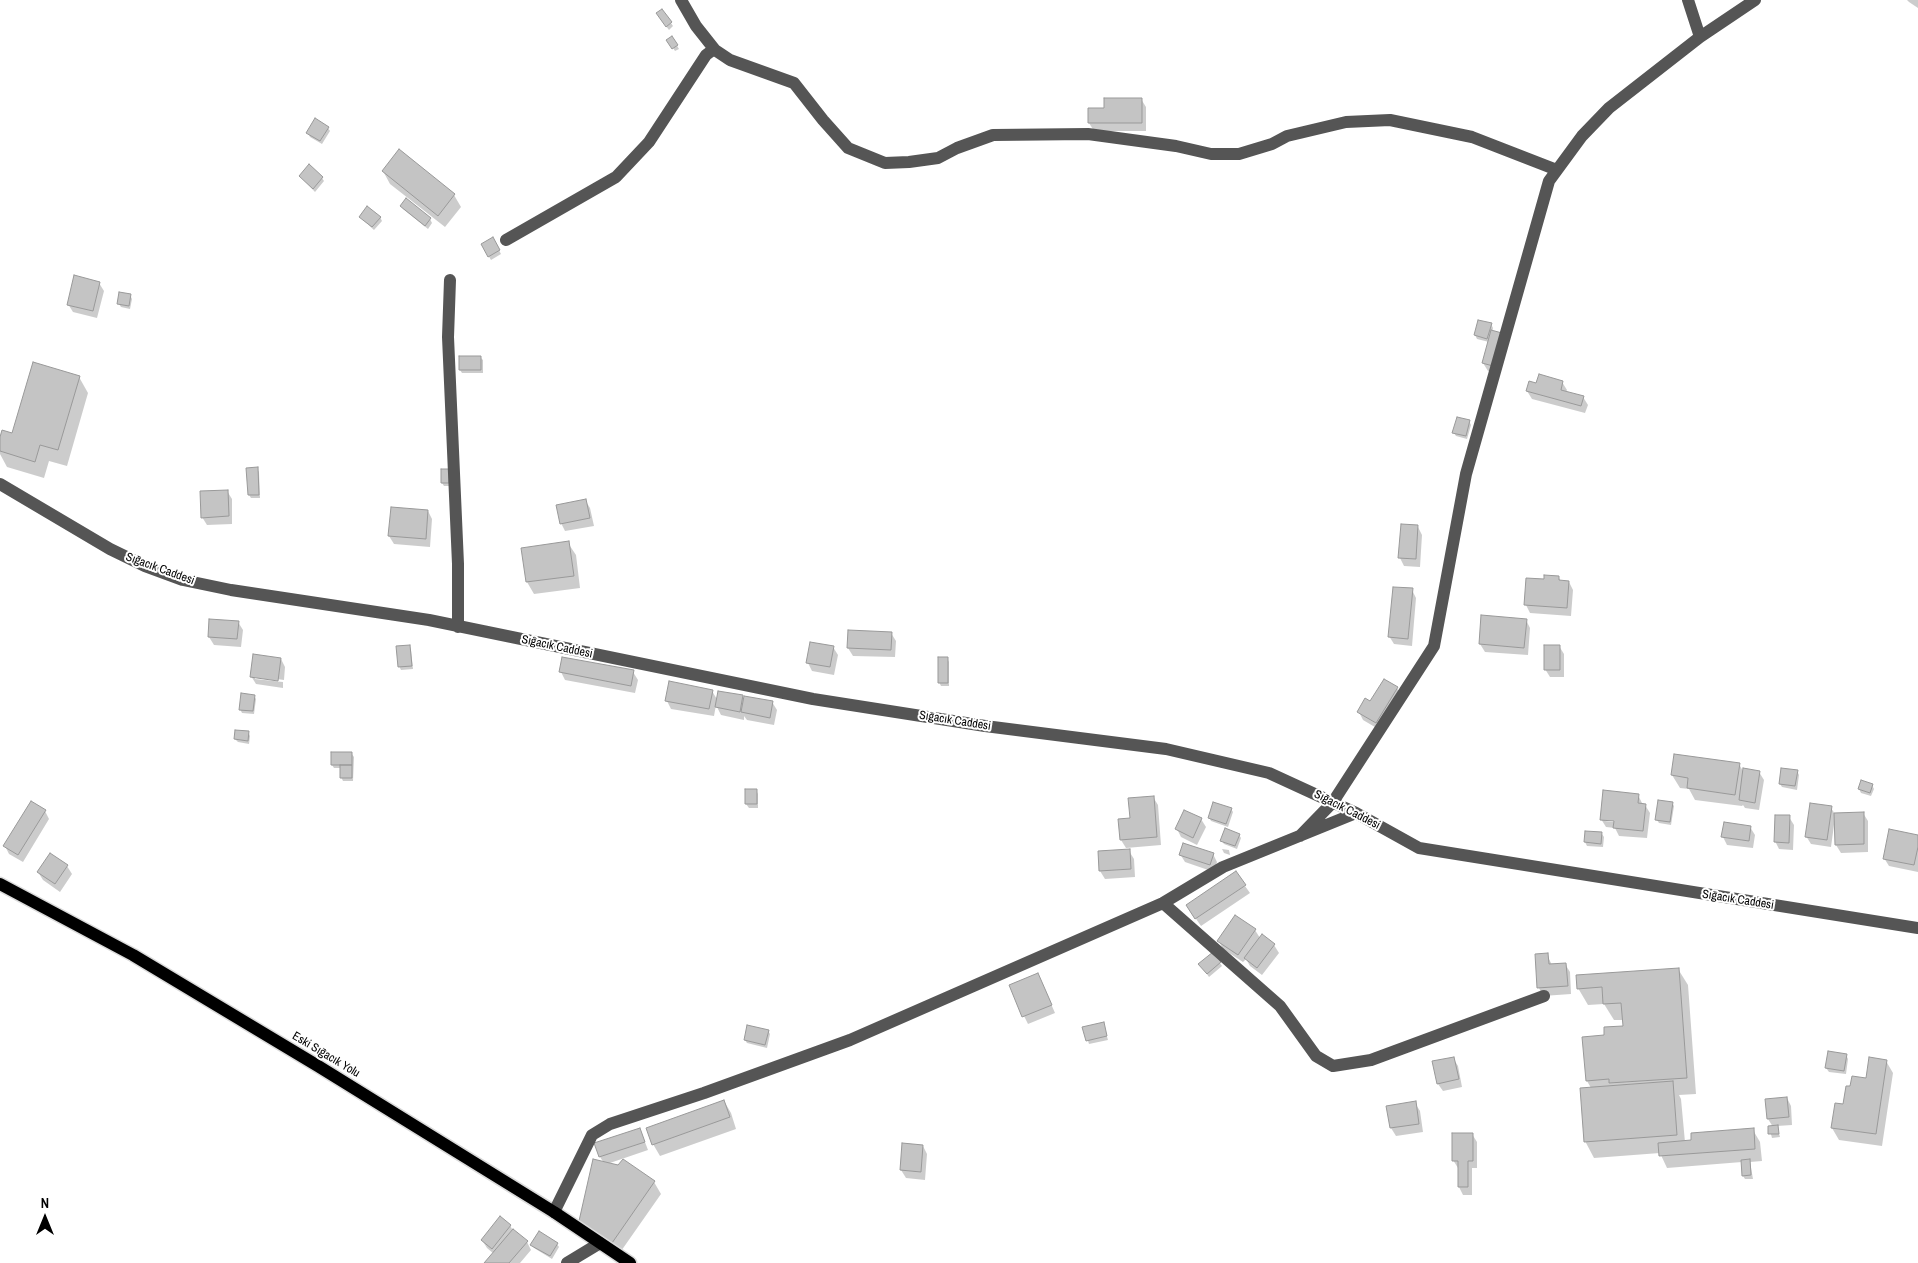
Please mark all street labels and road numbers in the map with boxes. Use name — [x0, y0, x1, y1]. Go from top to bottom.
street label: Sığacık Caddesi — [124, 550, 196, 588]
street label: Sığacık Caddesi — [520, 632, 594, 662]
street label: Sığacık Caddesi — [918, 708, 992, 734]
street label: Sığacık Caddesi — [1312, 787, 1382, 833]
street label: Sığacık Caddesi — [1701, 887, 1775, 913]
street label: Eski Sığacık Yolu — [290, 1029, 362, 1081]

